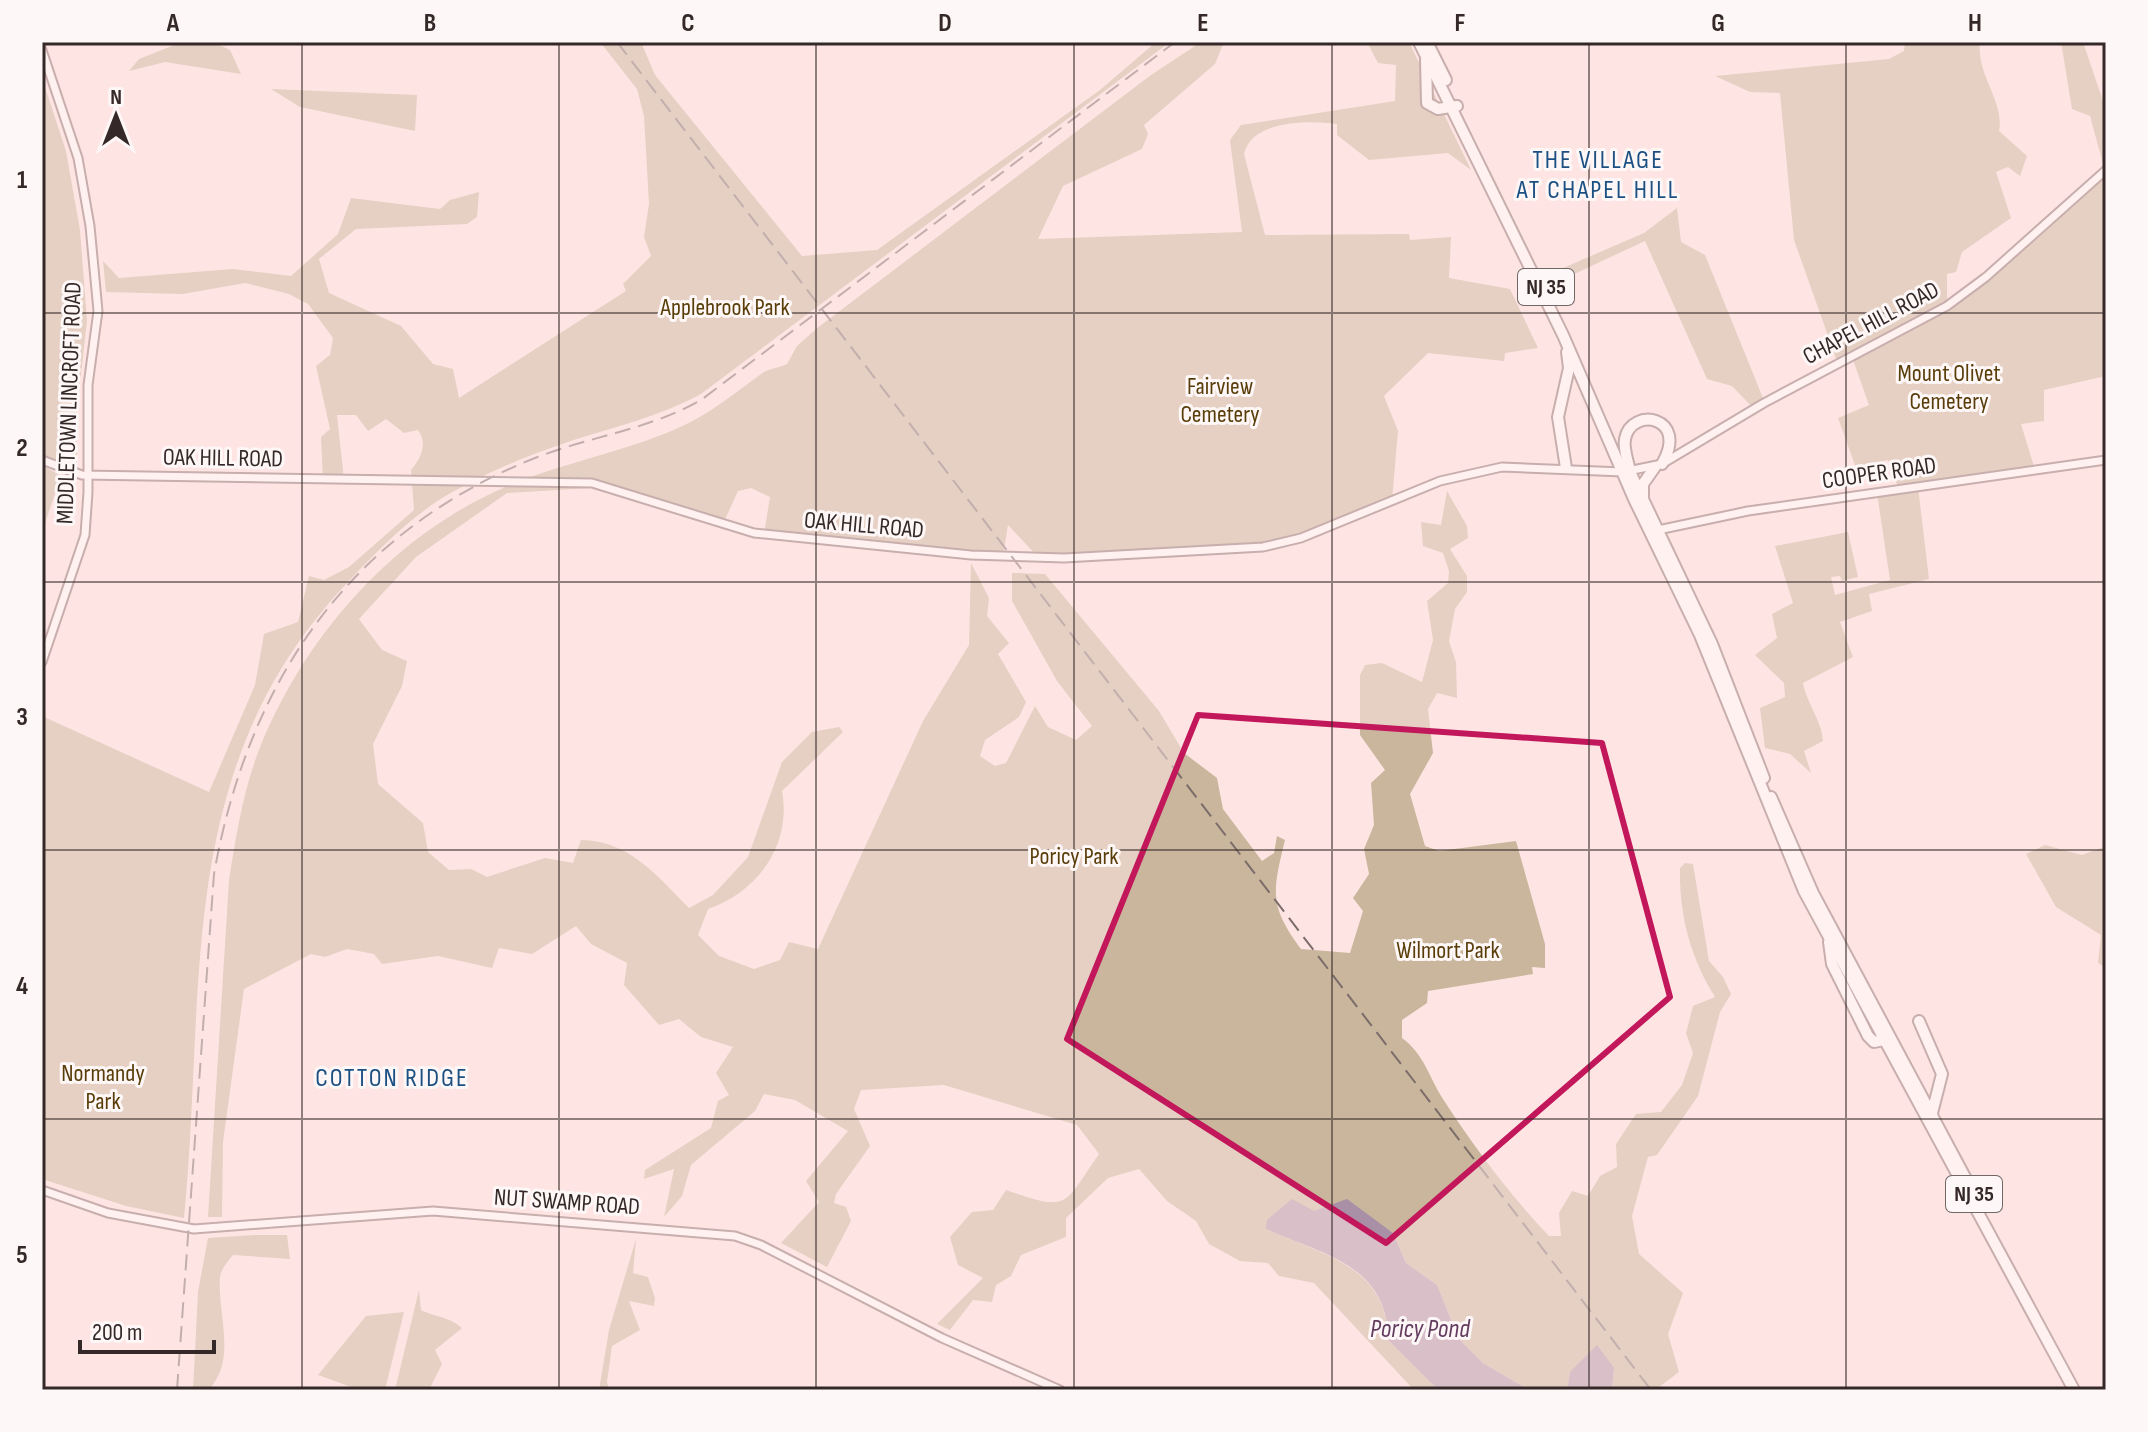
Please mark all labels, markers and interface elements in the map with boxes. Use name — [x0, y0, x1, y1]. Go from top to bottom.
text: A — [166, 8, 180, 39]
text: B — [424, 8, 436, 39]
text: C — [681, 8, 695, 39]
text: D — [938, 8, 952, 39]
text: E — [1197, 8, 1209, 39]
text: F — [1455, 8, 1466, 39]
text: G — [1711, 8, 1725, 39]
text: H — [1968, 8, 1982, 39]
north arrow — [76, 76, 156, 156]
text: N — [110, 84, 122, 111]
district label: THE VILLAGE AT CHAPEL HILL — [1516, 145, 1679, 206]
text: 1 — [17, 165, 27, 196]
road number: NJ 35 — [1518, 269, 1574, 305]
street label: CHAPEL HILL ROAD — [1798, 275, 1944, 371]
street label: MIDDLETOWN LINCROFT ROAD — [50, 281, 88, 525]
park label: Applebrook Park — [659, 293, 790, 322]
park label: Mount Olivet Cemetery — [1897, 359, 2001, 416]
park label: Fairview Cemetery — [1180, 372, 1260, 429]
text: 2 — [16, 433, 28, 464]
street label: OAK HILL ROAD — [163, 442, 283, 474]
street label: COOPER ROAD — [1820, 451, 1938, 495]
street label: OAK HILL ROAD — [803, 505, 925, 545]
text: 3 — [16, 702, 28, 733]
park label: Poricy Park — [1029, 842, 1119, 871]
park label: Wilmort Park — [1396, 936, 1500, 965]
text: 4 — [16, 971, 28, 1002]
park label: Normandy Park — [61, 1059, 145, 1116]
district label: COTTON RIDGE — [315, 1063, 469, 1094]
road number: NJ 35 — [1946, 1176, 2002, 1212]
street label: NUT SWAMP ROAD — [493, 1182, 641, 1222]
text: 5 — [16, 1240, 28, 1271]
scale bar — [80, 1304, 214, 1354]
water label: Poricy Pond — [1370, 1314, 1471, 1345]
text: 200 m — [92, 1318, 143, 1347]

